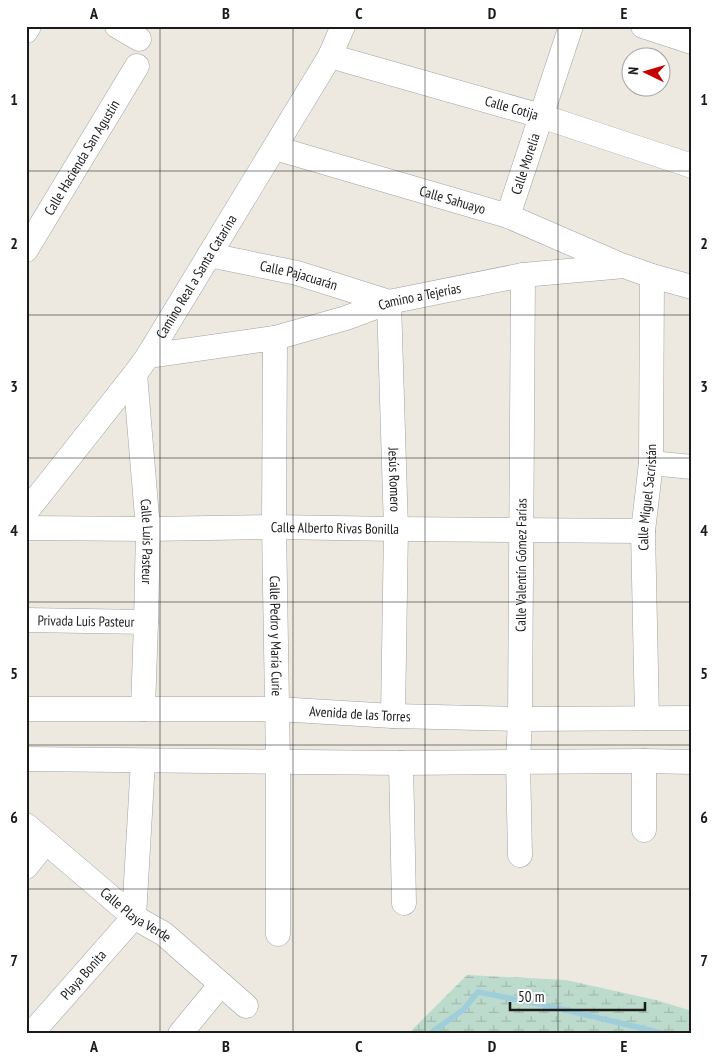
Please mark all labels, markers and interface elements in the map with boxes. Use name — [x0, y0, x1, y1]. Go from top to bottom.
text: A — [89, 3, 99, 23]
text: B — [222, 3, 230, 23]
text: C — [355, 3, 363, 23]
text: D — [488, 3, 497, 23]
text: E — [621, 3, 628, 23]
north arrow — [620, 48, 670, 98]
text: N — [624, 66, 642, 75]
text: 1 — [10, 89, 18, 109]
text: 1 — [700, 89, 708, 109]
street label: Calle Cotija — [483, 92, 541, 124]
street label: Calle Hacienda San Agustín — [40, 97, 123, 219]
street label: Calle Morelia — [507, 131, 544, 197]
street label: Calle Sahuayo — [417, 182, 488, 218]
street label: Camino Real a Santa Catarina — [152, 211, 241, 342]
text: 2 — [10, 233, 18, 253]
text: 2 — [700, 233, 708, 253]
street label: Calle Pajacuarán — [258, 257, 340, 294]
street label: Camino a Tejerías — [376, 279, 463, 314]
text: 3 — [10, 376, 18, 396]
text: 3 — [700, 376, 708, 396]
street label: Calle Miguel Sacristán — [634, 444, 660, 551]
street label: Jesús Romero — [384, 446, 404, 512]
street label: Calle Luis Pasteur — [137, 498, 157, 584]
street label: Calle Valentín Gómez Farías — [512, 498, 530, 632]
street label: Calle Alberto Rivas Bonilla — [271, 518, 399, 538]
text: 4 — [10, 520, 18, 540]
text: 4 — [700, 520, 708, 540]
street label: Calle Pedro y María Curie — [266, 576, 286, 697]
street label: Privada Luis Pasteur — [37, 611, 135, 631]
text: 5 — [10, 663, 18, 683]
text: 5 — [700, 663, 708, 683]
street label: Avenida de las Torres — [309, 702, 411, 725]
text: 6 — [10, 807, 18, 827]
text: 6 — [700, 807, 708, 827]
street label: Calle Playa Verde — [97, 883, 176, 946]
street label: Playa Bonita — [56, 946, 110, 1003]
text: 7 — [10, 950, 18, 970]
text: 7 — [700, 950, 708, 970]
scale bar — [510, 980, 646, 1012]
text: 50 m — [518, 987, 544, 1006]
text: A — [89, 1036, 99, 1056]
text: B — [222, 1036, 230, 1056]
text: C — [355, 1036, 363, 1056]
text: D — [488, 1036, 497, 1056]
text: E — [621, 1036, 628, 1056]

